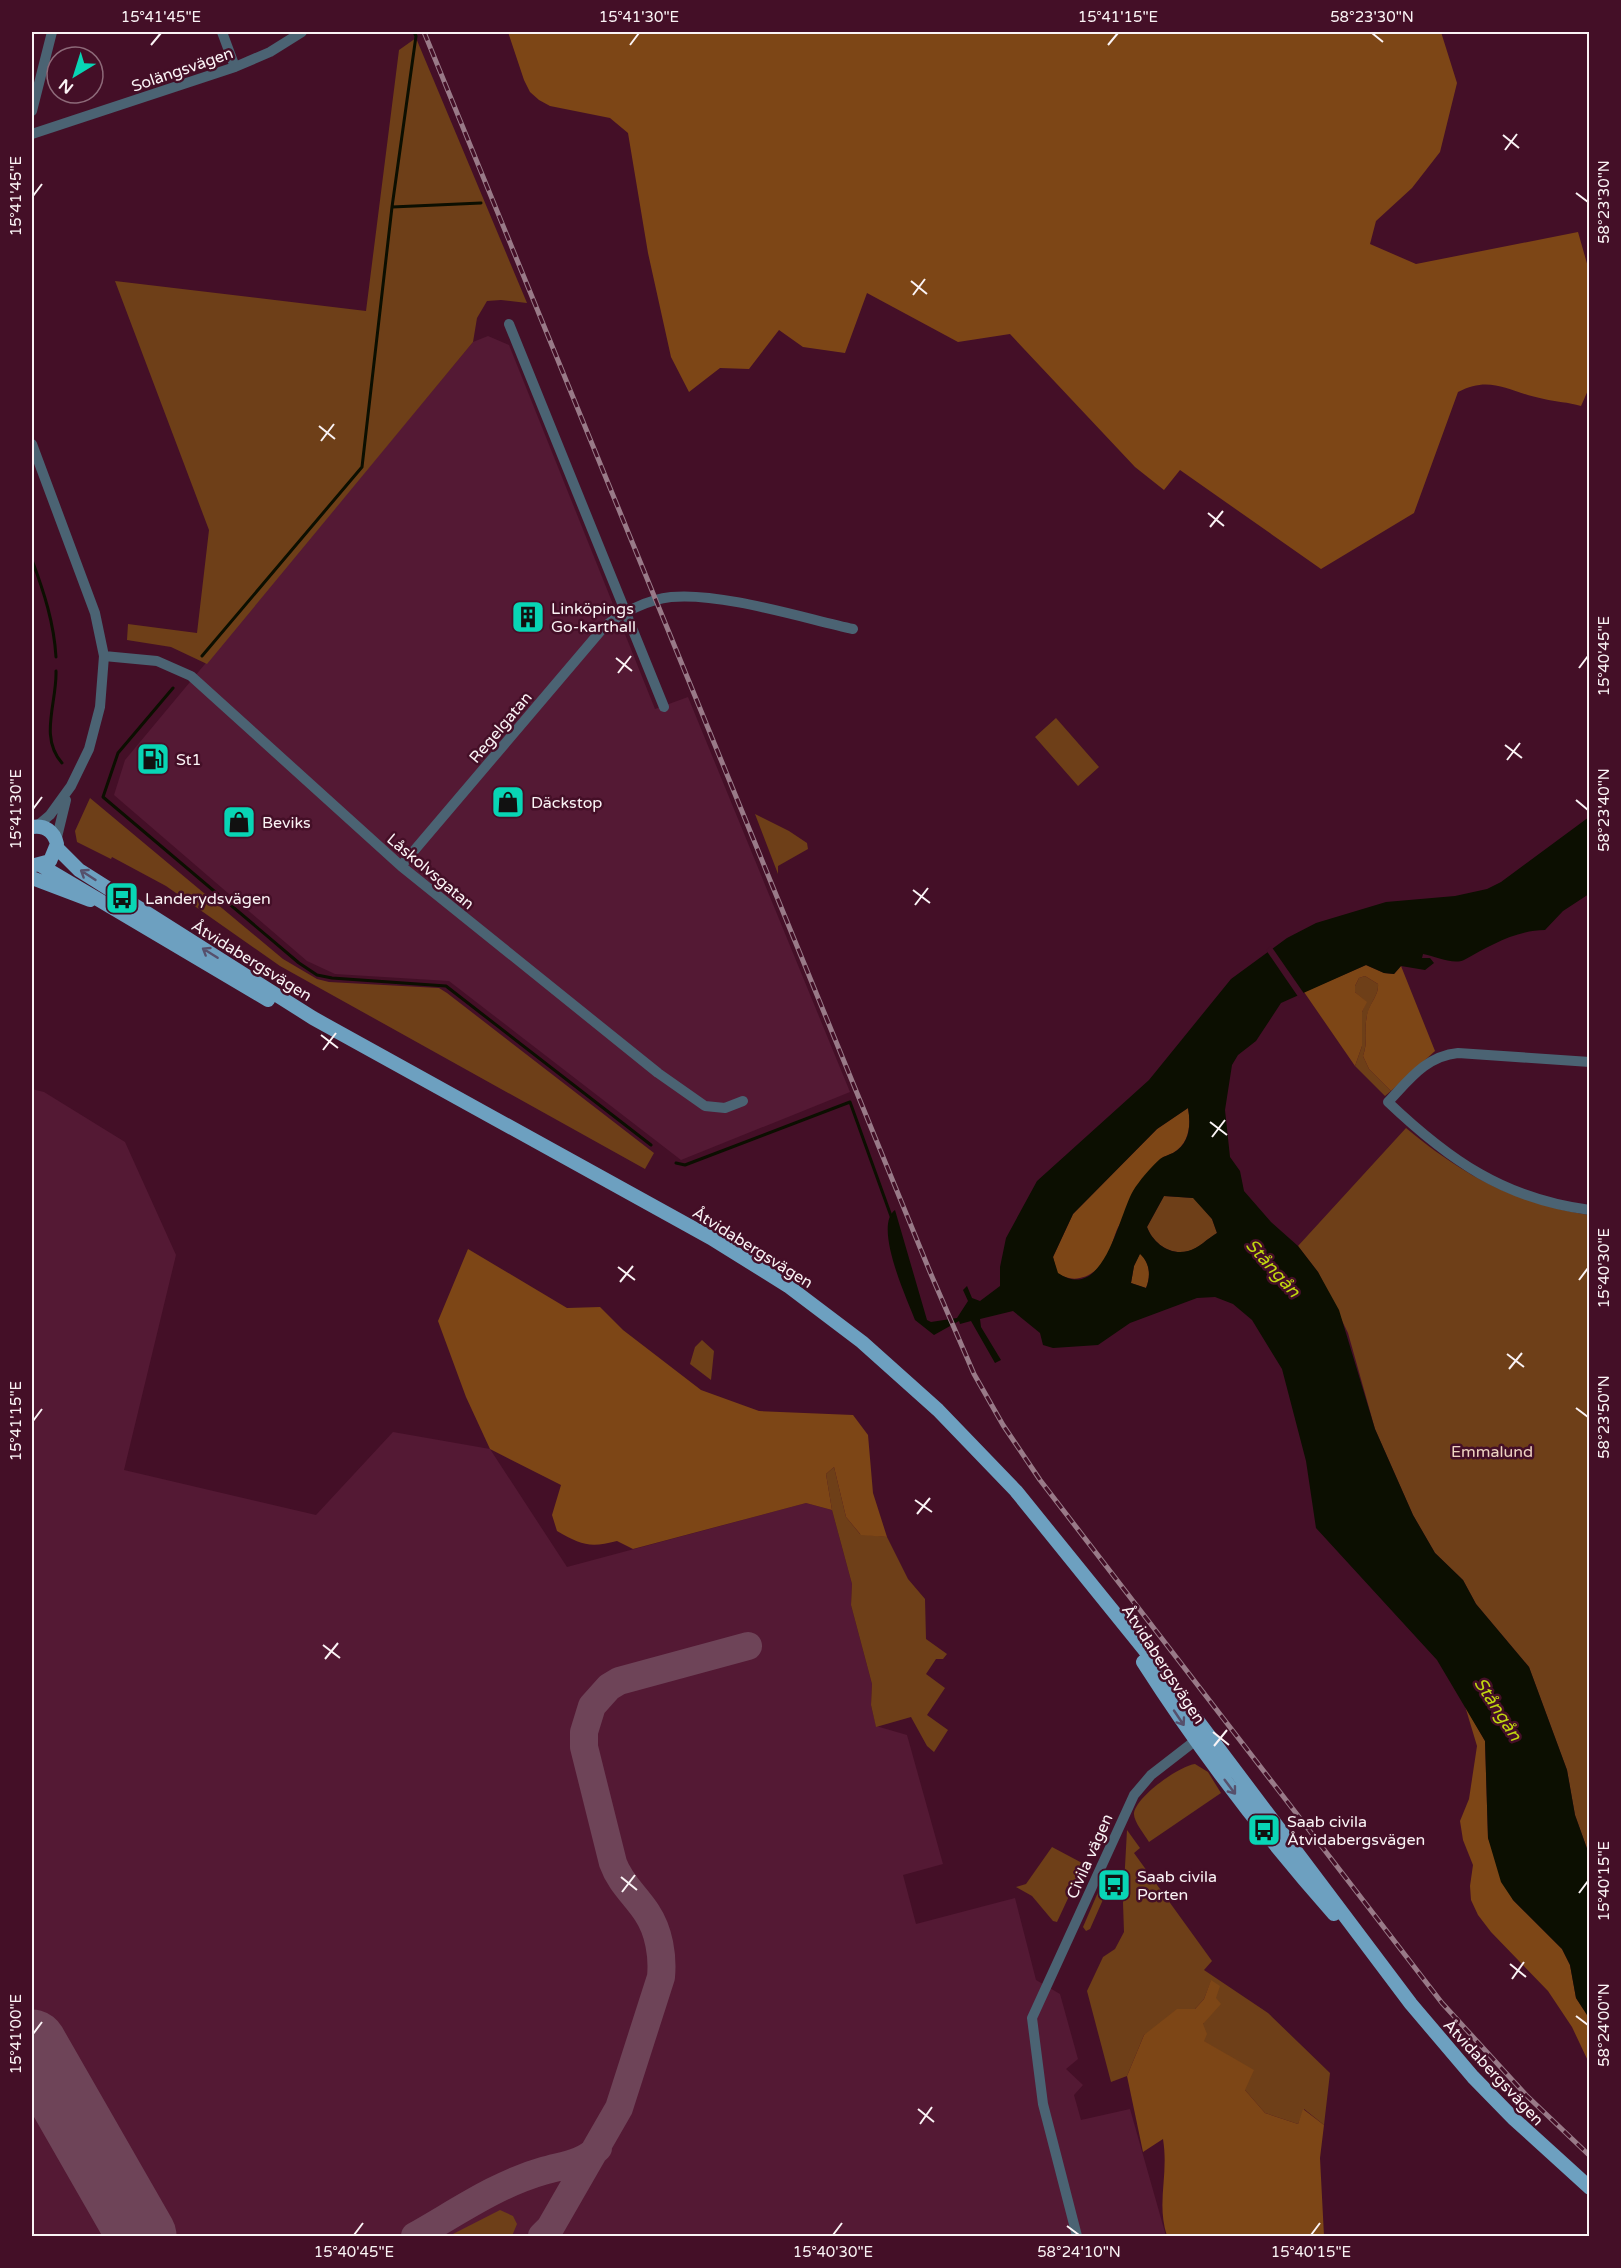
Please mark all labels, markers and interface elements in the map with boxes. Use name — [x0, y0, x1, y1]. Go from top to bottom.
text: 15°41'45"E — [121, 8, 201, 26]
text: 15°41'30"E — [599, 8, 679, 26]
text: 15°41'15"E — [1078, 8, 1158, 26]
text: 58°23'30"N — [1330, 8, 1414, 26]
street label: Solängsvägen — [129, 43, 236, 97]
north arrow — [45, 45, 105, 105]
text: N — [55, 74, 78, 98]
text: 15°41'45"E — [7, 156, 25, 236]
text: 58°23'30"N — [1595, 160, 1613, 244]
building icon: Linköpings Go-karthall — [510, 599, 546, 635]
place label: Linköpings Go-karthall — [551, 599, 636, 637]
text: 15°40'45"E — [1595, 616, 1613, 696]
street label: Regelgatan — [465, 688, 536, 768]
fuel station icon: St1 — [135, 741, 171, 777]
place label: St1 — [176, 750, 202, 770]
text: 58°23'40"N — [1595, 768, 1613, 852]
text: 15°41'30"E — [7, 769, 25, 849]
shop icon: Däckstop — [490, 784, 526, 820]
place label: Däckstop — [531, 793, 602, 813]
shop icon: Beviks — [221, 804, 257, 840]
place label: Beviks — [262, 813, 311, 833]
street label: Låskolvsgatan — [383, 829, 478, 914]
one-way arrow — [79, 869, 96, 882]
bus stop icon: Landerydsvägen — [104, 880, 140, 916]
place label: Landerydsvägen — [145, 889, 271, 909]
street label: Åtvidabergsvägen — [188, 916, 315, 1006]
one-way arrow — [202, 947, 219, 959]
street label: Åtvidabergsvägen — [689, 1203, 816, 1293]
text: 15°40'30"E — [1595, 1228, 1613, 1308]
water label: Stångån — [1241, 1234, 1306, 1303]
text: 58°23'50"N — [1595, 1375, 1613, 1459]
text: 15°41'15"E — [7, 1381, 25, 1461]
park label: Emmalund — [1451, 1442, 1533, 1462]
street label: Åtvidabergsvägen — [1117, 1601, 1209, 1728]
water label: Stångån — [1469, 1673, 1527, 1746]
one-way arrow — [1173, 1710, 1186, 1727]
one-way arrow — [1224, 1779, 1237, 1795]
street label: Civila vägen — [1062, 1811, 1118, 1902]
bus stop icon: Saab civila Åtvidabergsvägen — [1246, 1812, 1282, 1848]
place label: Saab civila Åtvidabergsvägen — [1287, 1812, 1425, 1850]
text: 15°40'15"E — [1595, 1841, 1613, 1921]
bus stop icon: Saab civila Porten — [1096, 1867, 1132, 1903]
place label: Saab civila Porten — [1137, 1867, 1217, 1905]
text: 58°24'00"N — [1595, 1983, 1613, 2067]
text: 15°41'00"E — [7, 1994, 25, 2074]
street label: Åtvidabergsvägen — [1439, 2015, 1548, 2130]
text: 15°40'45"E — [314, 2243, 394, 2261]
text: 15°40'30"E — [793, 2243, 873, 2261]
text: 58°24'10"N — [1037, 2243, 1121, 2261]
text: 15°40'15"E — [1271, 2243, 1351, 2261]

